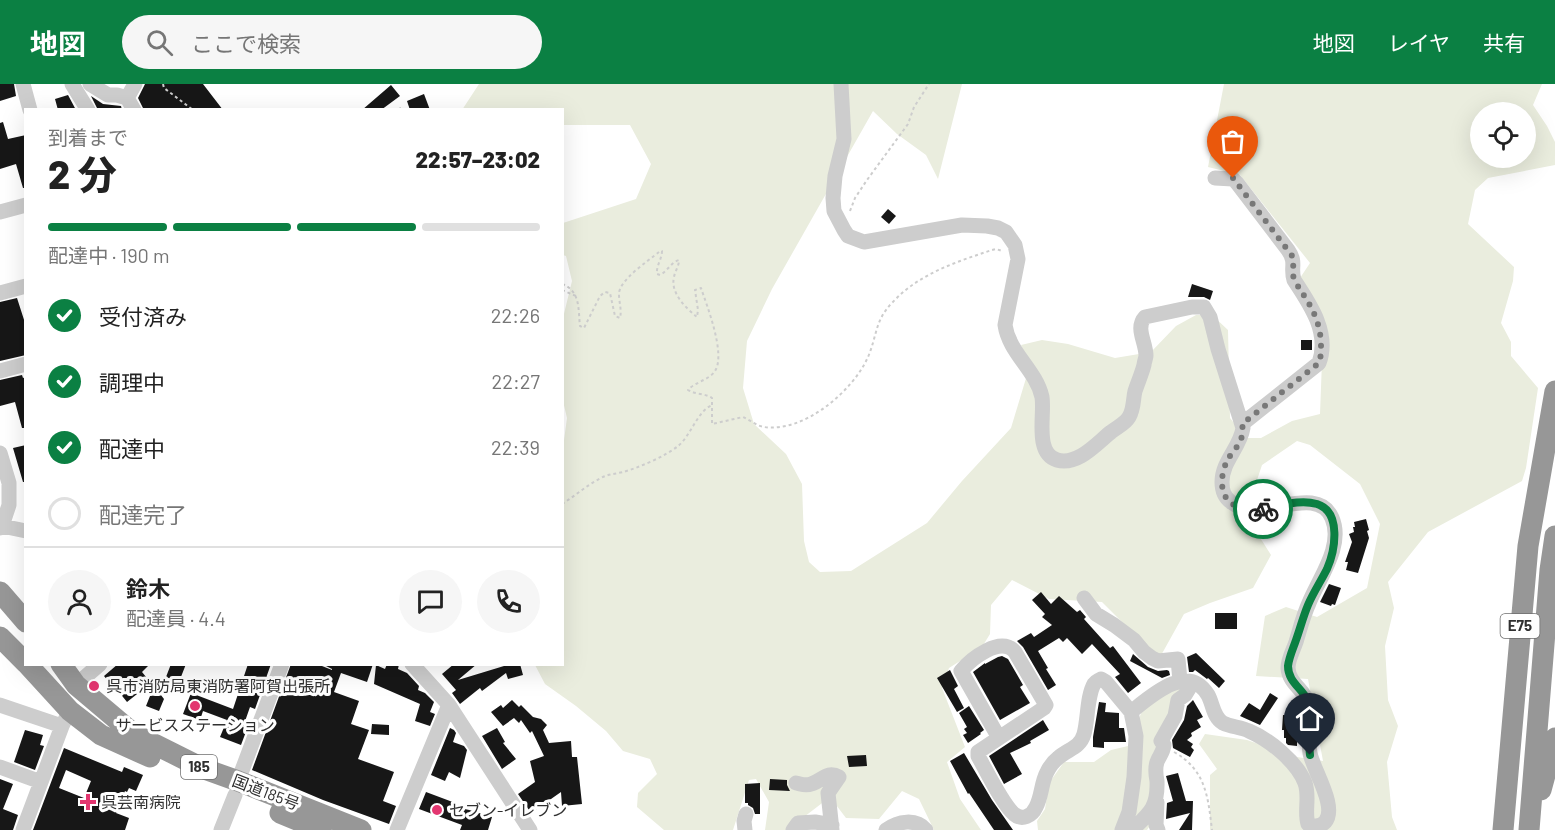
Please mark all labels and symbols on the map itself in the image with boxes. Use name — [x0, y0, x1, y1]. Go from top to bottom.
pin — [1207, 116, 1258, 178]
courier — [1233, 479, 1293, 539]
road number: E75 — [1500, 614, 1540, 638]
place label: 呉市消防局東消防署阿賀出張所 — [106, 676, 330, 695]
marker: 呉市消防局東消防署阿賀出張所 — [87, 679, 101, 693]
pin — [1284, 693, 1335, 755]
marker: サービスステーション — [188, 699, 202, 713]
place label: サービスステーション — [115, 715, 275, 734]
road number: 185 — [181, 755, 217, 779]
street label: 国道185号 — [230, 770, 302, 813]
place label: 呉芸南病院 — [101, 792, 181, 811]
marker: 呉芸南病院 — [79, 793, 97, 811]
place label: セブン-イレブン — [449, 800, 567, 819]
marker: セブン-イレブン — [430, 803, 444, 817]

